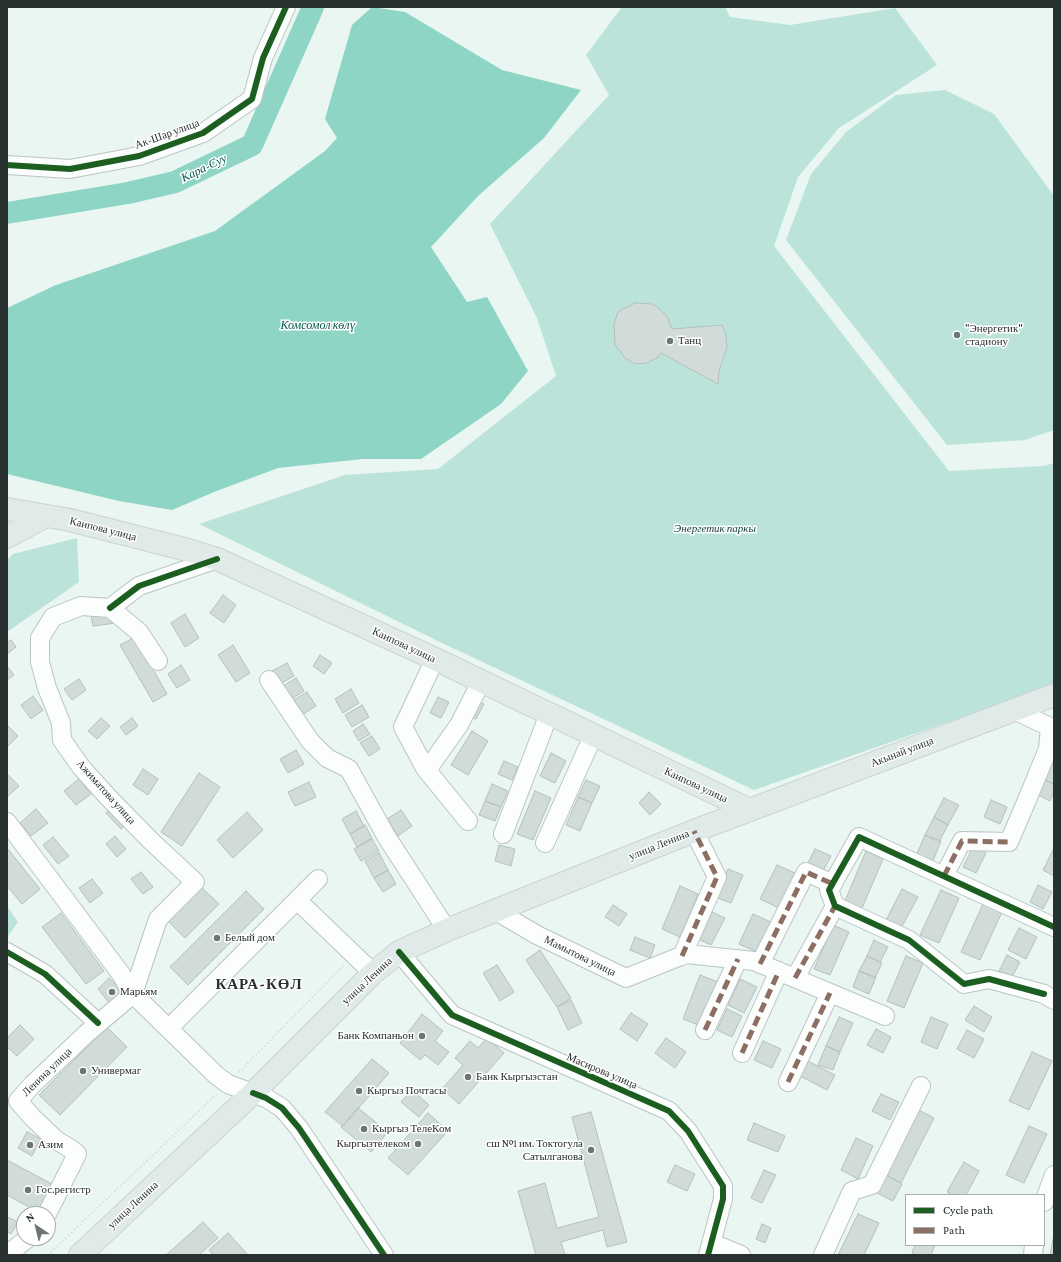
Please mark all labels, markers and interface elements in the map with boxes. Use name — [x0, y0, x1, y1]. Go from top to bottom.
street label: Ак-Шар улица — [133, 116, 201, 152]
water label: Кара-Суу — [179, 151, 229, 185]
water label: Комсомол көлү — [281, 318, 355, 332]
place label: "Энергетик" стадиону — [965, 322, 1023, 348]
marker: "Энергетик" стадиону — [952, 330, 962, 340]
place label: Танц — [678, 334, 701, 348]
marker: Танц — [665, 336, 675, 346]
street label: Каипова улица — [68, 514, 138, 544]
park label: Энергетик паркы — [674, 522, 756, 536]
street label: Каипова улица — [370, 625, 438, 665]
street label: Акынай улица — [869, 734, 935, 770]
street label: Ажиматова улица — [74, 757, 138, 827]
street label: Каипова улица — [662, 765, 730, 805]
street label: улица Ленина — [627, 827, 691, 863]
place label: Белый дом — [225, 931, 275, 945]
marker: Белый дом — [212, 933, 222, 943]
street label: Мамытова улица — [542, 933, 618, 979]
street label: улица Ленина — [339, 954, 395, 1008]
district label: КАРА-КӨЛ — [215, 975, 303, 993]
place label: Марьям — [120, 985, 157, 999]
marker: Марьям — [107, 987, 117, 997]
place label: Банк Компаньон — [337, 1029, 414, 1043]
marker: Банк Компаньон — [417, 1031, 427, 1041]
street label: Ленина улица — [19, 1045, 75, 1099]
street label: Масирова улица — [565, 1050, 639, 1092]
place label: Универмаг — [91, 1064, 141, 1078]
marker: Универмаг — [78, 1066, 88, 1076]
place label: Банк Кыргызстан — [476, 1070, 558, 1084]
marker: Банк Кыргызстан — [463, 1072, 473, 1082]
place label: Кыргыз Почтасы — [367, 1084, 446, 1098]
marker: Кыргыз Почтасы — [354, 1086, 364, 1096]
place label: Кыргыз ТелеКом — [372, 1122, 451, 1136]
marker: Кыргыз ТелеКом — [359, 1124, 369, 1134]
place label: Кыргызтелеком — [336, 1137, 410, 1151]
place label: сш №1 им. Токтогула Сатылганова — [486, 1137, 583, 1163]
place label: Азим — [38, 1138, 63, 1152]
marker: Кыргызтелеком — [413, 1139, 423, 1149]
marker: Азим — [25, 1140, 35, 1150]
marker: сш №1 им. Токтогула Сатылганова — [586, 1145, 596, 1155]
street label: улица Ленина — [105, 1178, 161, 1232]
place label: Гос.регистр — [36, 1183, 91, 1197]
marker: Гос.регистр — [23, 1185, 33, 1195]
legend — [905, 1194, 1045, 1246]
text: Cycle path — [943, 1203, 993, 1217]
north arrow — [16, 1206, 56, 1246]
text: N — [23, 1210, 36, 1224]
text: Path — [943, 1223, 965, 1237]

